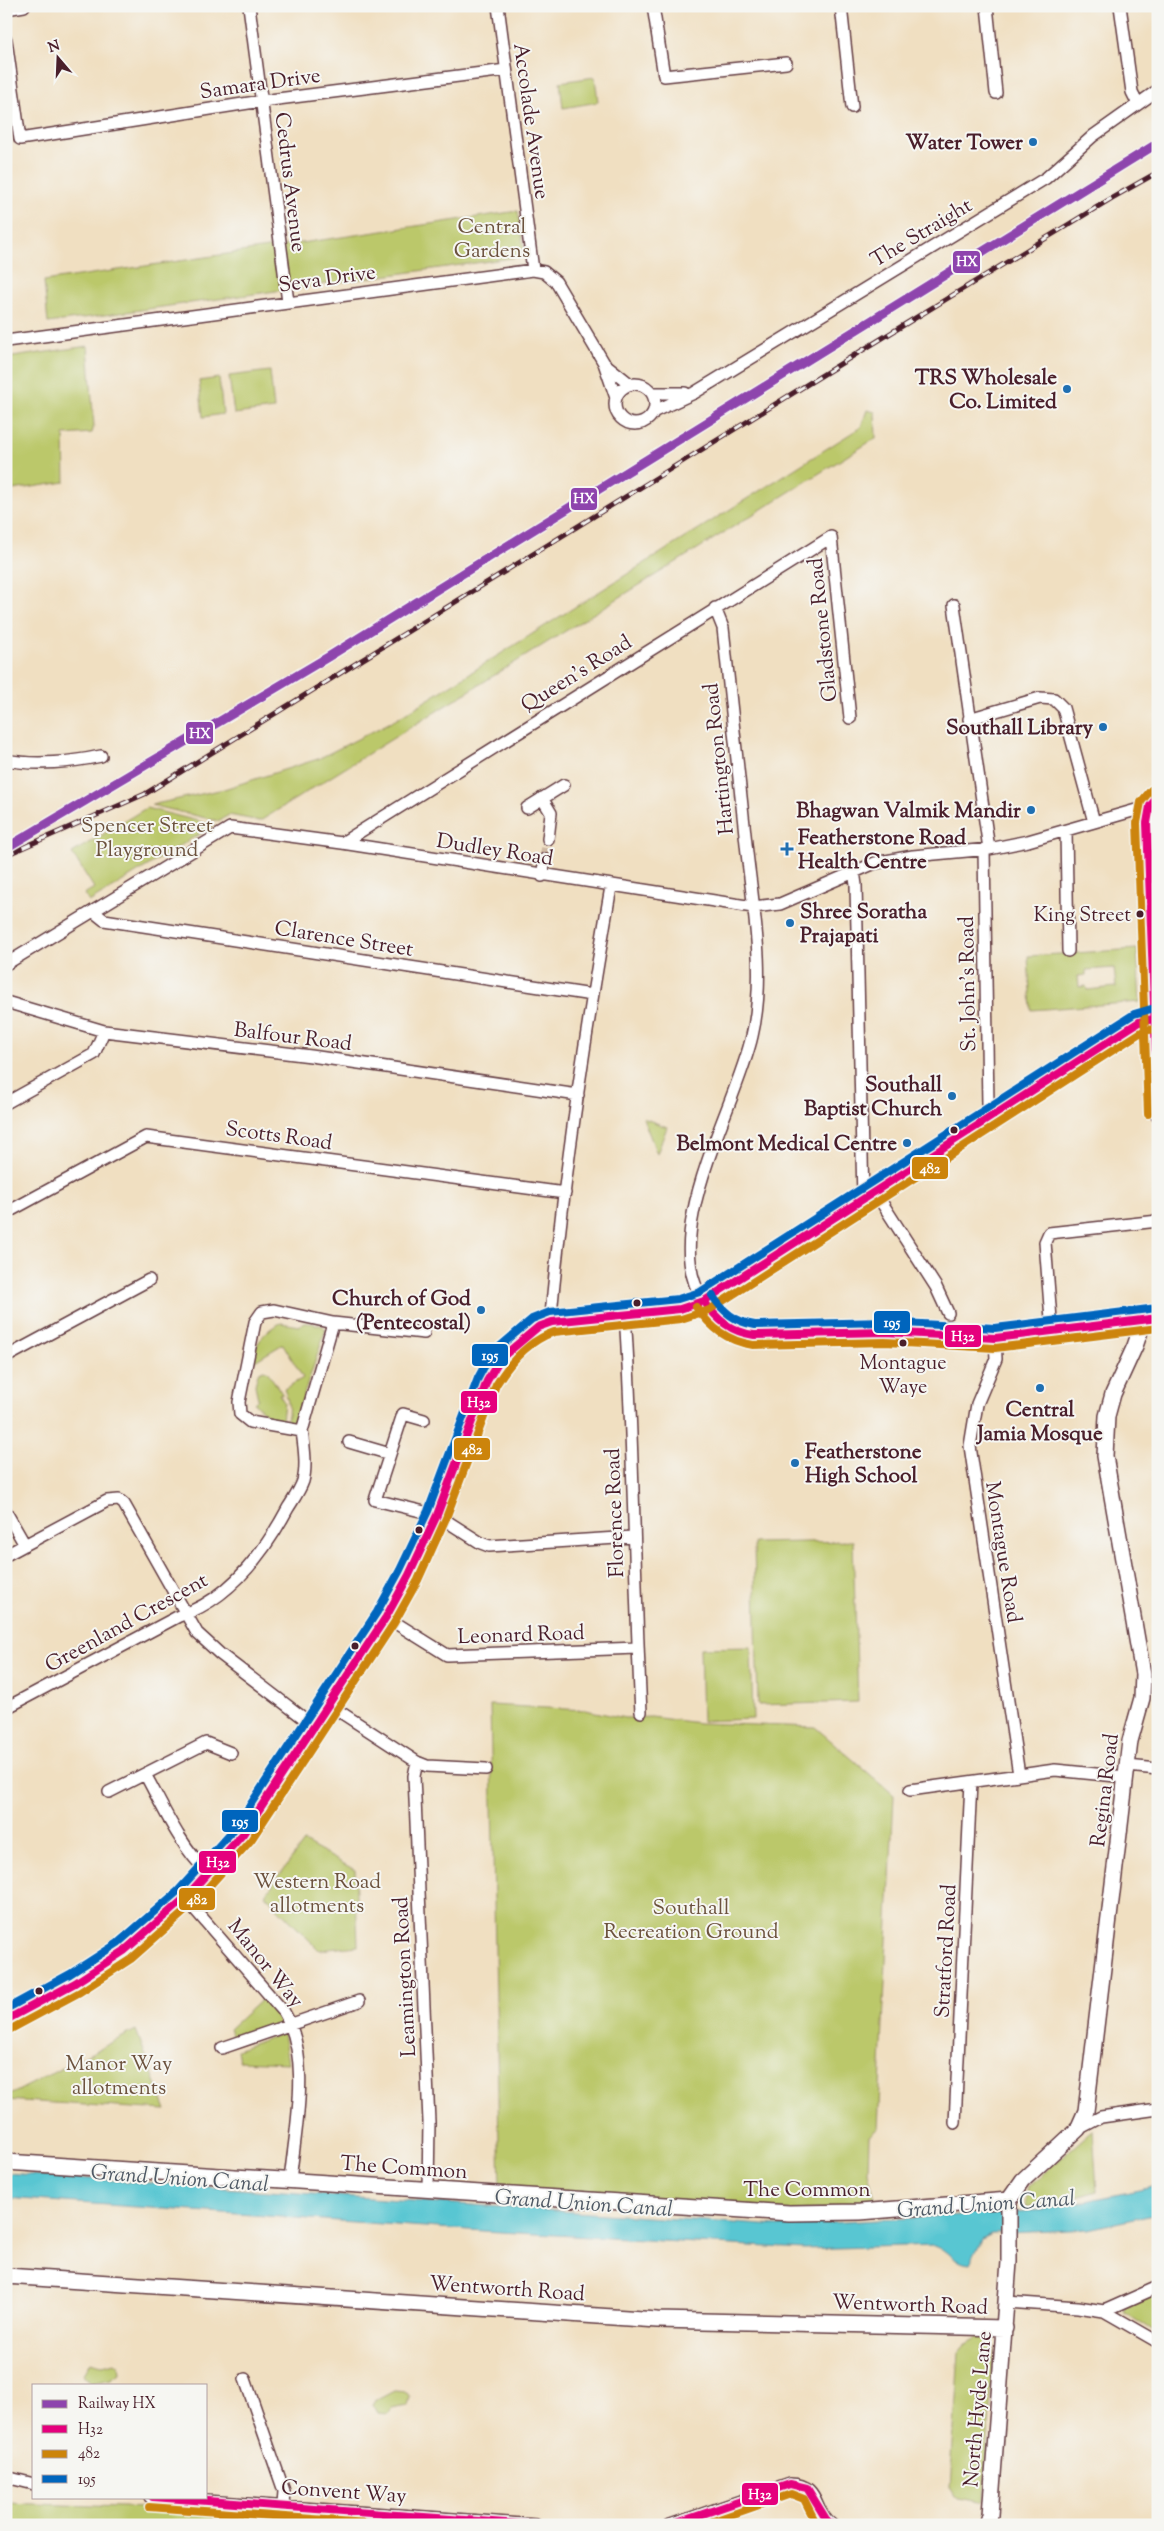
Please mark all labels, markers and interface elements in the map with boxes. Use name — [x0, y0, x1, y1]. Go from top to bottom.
north arrow — [32, 32, 82, 82]
text: N — [46, 36, 63, 59]
street label: Accolade Avenue — [504, 41, 556, 201]
street label: Samara Drive — [198, 62, 323, 108]
street label: Cedrus Avenue — [266, 111, 312, 254]
place label: Water Tower — [906, 129, 1023, 159]
marker: Water Tower — [1027, 136, 1039, 148]
street label: The Straight — [866, 192, 979, 276]
park label: Central Gardens — [454, 213, 530, 267]
line badge: HX — [952, 250, 981, 274]
text: HX — [956, 253, 978, 273]
street label: Seva Drive — [277, 258, 378, 302]
place label: TRS Wholesale Co. Limited — [915, 364, 1057, 418]
marker: TRS Wholesale Co. Limited — [1061, 383, 1073, 395]
line badge: HX — [570, 487, 598, 511]
text: HX — [573, 490, 595, 510]
street label: Gladstone Road — [801, 556, 846, 703]
street label: Queen's Road — [516, 629, 639, 721]
street label: Hartington Road — [697, 681, 743, 836]
place label: Southall Library — [946, 714, 1094, 744]
line badge: HX — [185, 721, 214, 745]
marker: Southall Library — [1097, 721, 1109, 733]
text: HX — [189, 725, 211, 745]
place label: Bhagwan Valmik Mandir — [796, 797, 1021, 827]
marker: Bhagwan Valmik Mandir — [1025, 804, 1037, 816]
park label: Spencer Street Playground — [81, 812, 213, 866]
place label: Featherstone Road Health Centre — [798, 824, 966, 878]
street label: Dudley Road — [434, 827, 555, 875]
marker: Featherstone Road Health Centre — [780, 842, 794, 856]
place label: Shree Soratha Prajapati — [800, 898, 927, 952]
place label: King Street — [1034, 902, 1131, 931]
marker: King Street — [1135, 909, 1145, 919]
street label: Clarence Street — [272, 914, 415, 966]
street label: St. John's Road — [953, 916, 985, 1052]
marker: Shree Soratha Prajapati — [784, 917, 796, 929]
street label: Balfour Road — [232, 1016, 354, 1060]
place label: Southall Baptist Church — [804, 1071, 943, 1125]
marker: Southall Baptist Church — [946, 1090, 958, 1102]
street label: Scotts Road — [223, 1115, 334, 1159]
unlabelled marker — [949, 1125, 959, 1135]
place label: Belmont Medical Centre — [677, 1130, 897, 1160]
marker: Belmont Medical Centre — [901, 1137, 913, 1149]
line badge: 482 — [911, 1156, 949, 1180]
text: 482 — [919, 1160, 941, 1180]
place label: Church of God (Pentecostal) — [332, 1285, 471, 1339]
unlabelled marker — [632, 1298, 642, 1308]
marker: Church of God (Pentecostal) — [475, 1304, 487, 1316]
line badge: 195 — [873, 1310, 911, 1334]
text: 195 — [884, 1314, 900, 1334]
line badge: H32 — [944, 1324, 982, 1348]
text: H32 — [951, 1328, 975, 1348]
marker: Montague Waye — [898, 1338, 908, 1348]
line badge: 195 — [471, 1343, 509, 1367]
text: 195 — [482, 1347, 498, 1367]
place label: Montague Waye — [859, 1350, 947, 1403]
marker: Central Jamia Mosque — [1034, 1382, 1046, 1394]
line badge: H32 — [460, 1390, 498, 1414]
text: H32 — [467, 1394, 491, 1414]
place label: Central Jamia Mosque — [975, 1396, 1103, 1450]
line badge: 482 — [453, 1437, 491, 1461]
place label: Featherstone High School — [805, 1438, 922, 1492]
text: 482 — [461, 1441, 483, 1461]
street label: Florence Road — [599, 1448, 633, 1578]
marker: Featherstone High School — [789, 1457, 801, 1469]
street label: Montague Road — [976, 1479, 1028, 1625]
unlabelled marker — [414, 1525, 424, 1535]
street label: Greenland Crescent — [40, 1566, 214, 1681]
street label: Leonard Road — [457, 1619, 585, 1653]
unlabelled marker — [350, 1641, 360, 1651]
street label: Regina Road — [1084, 1732, 1128, 1849]
line badge: 195 — [221, 1809, 259, 1833]
text: 195 — [232, 1813, 248, 1833]
line badge: H32 — [198, 1850, 237, 1874]
text: H32 — [206, 1854, 230, 1874]
park label: Western Road allotments — [253, 1868, 381, 1922]
street label: Stratford Road — [929, 1883, 965, 2019]
line badge: 482 — [178, 1887, 216, 1911]
text: 482 — [186, 1891, 208, 1911]
park label: Southall Recreation Ground — [604, 1894, 779, 1948]
street label: Leamington Road — [387, 1896, 425, 2058]
street label: Manor Way — [219, 1913, 310, 2016]
unlabelled marker — [34, 1986, 44, 1996]
park label: Manor Way allotments — [66, 2050, 173, 2104]
street label: The Common — [339, 2150, 468, 2188]
water label: Grand Union Canal — [90, 2158, 270, 2202]
street label: The Common — [743, 2176, 871, 2206]
water label: Grand Union Canal — [494, 2183, 674, 2227]
water label: Grand Union Canal — [896, 2184, 1077, 2228]
street label: Wentworth Road — [428, 2270, 586, 2310]
street label: Wentworth Road — [831, 2288, 989, 2324]
street label: North Hyde Lane — [957, 2330, 1001, 2489]
legend — [32, 2384, 208, 2498]
text: Railway HX — [78, 2394, 156, 2415]
text: H32 — [78, 2420, 103, 2441]
text: 482 — [78, 2444, 100, 2465]
text: 195 — [78, 2470, 96, 2491]
street label: Convent Way — [280, 2474, 408, 2512]
line badge: H32 — [741, 2482, 779, 2506]
text: H32 — [748, 2486, 772, 2506]

